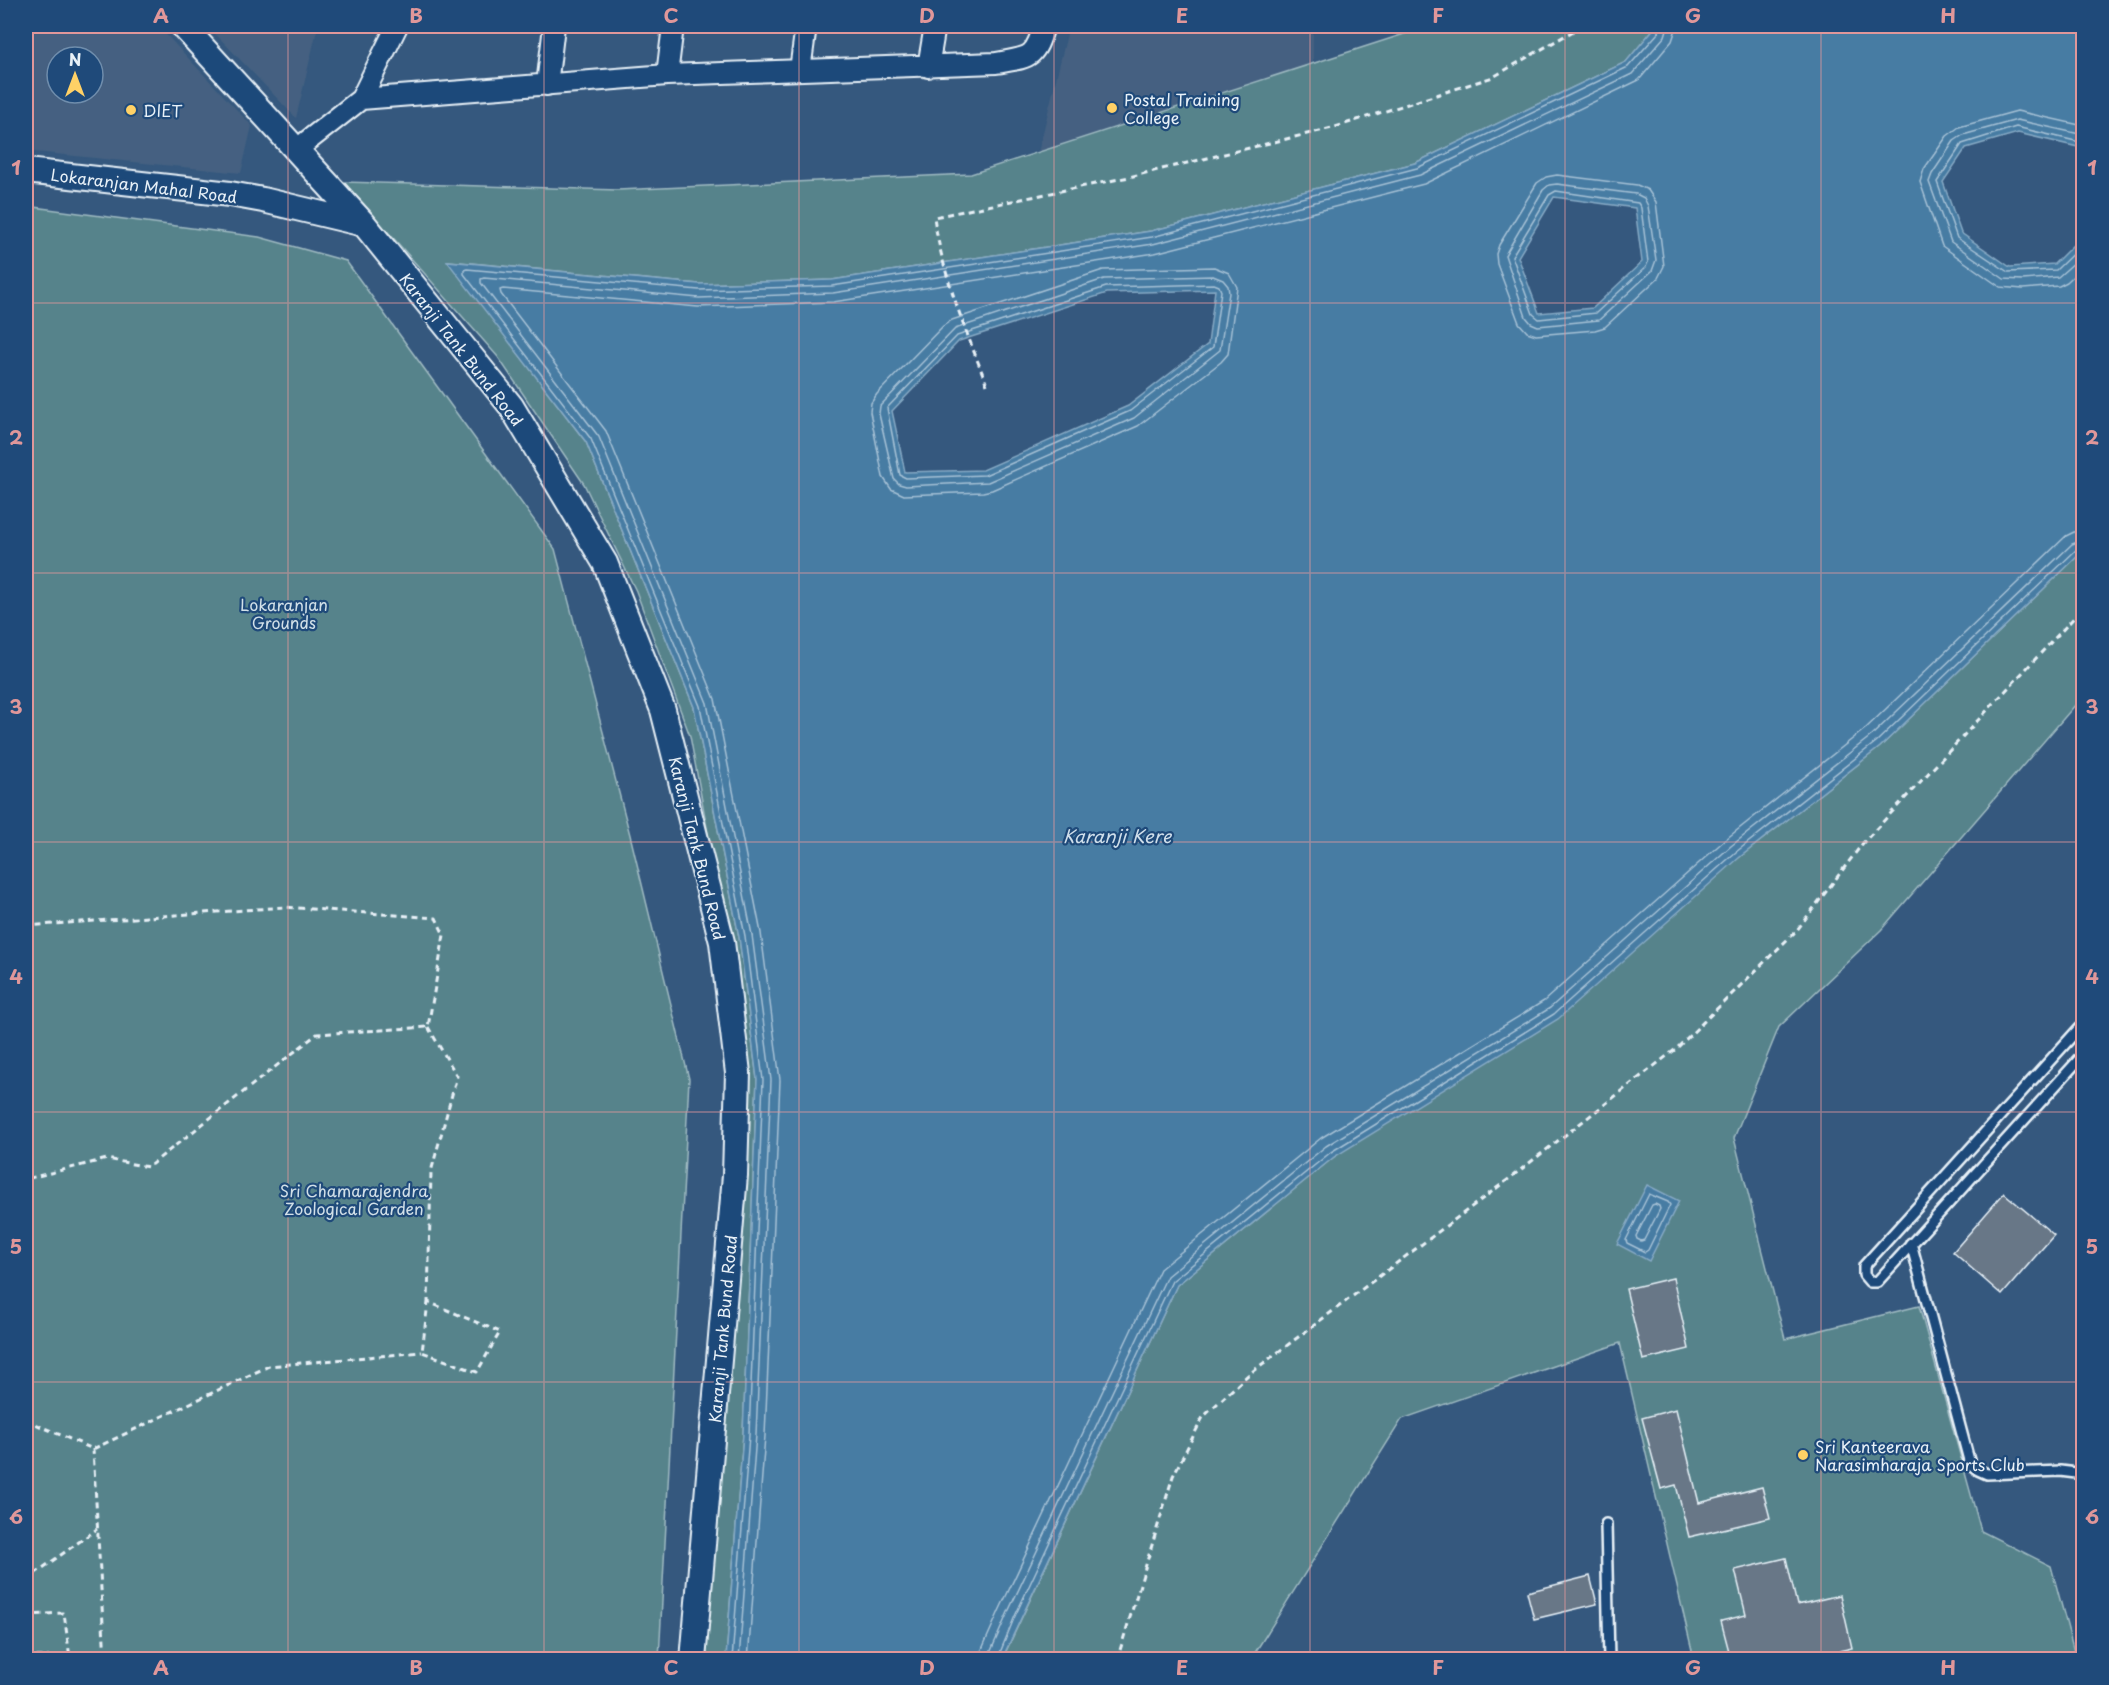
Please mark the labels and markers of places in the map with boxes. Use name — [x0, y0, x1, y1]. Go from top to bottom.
place label: Postal Training College — [1124, 87, 1240, 129]
place label: DIET — [143, 98, 182, 122]
marker: Postal Training College — [1105, 101, 1119, 115]
marker: DIET — [124, 103, 138, 117]
place label: Sri Kanteerava Narasimharaja Sports Club — [1815, 1434, 2025, 1476]
marker: Sri Kanteerava Narasimharaja Sports Club — [1796, 1448, 1810, 1462]

